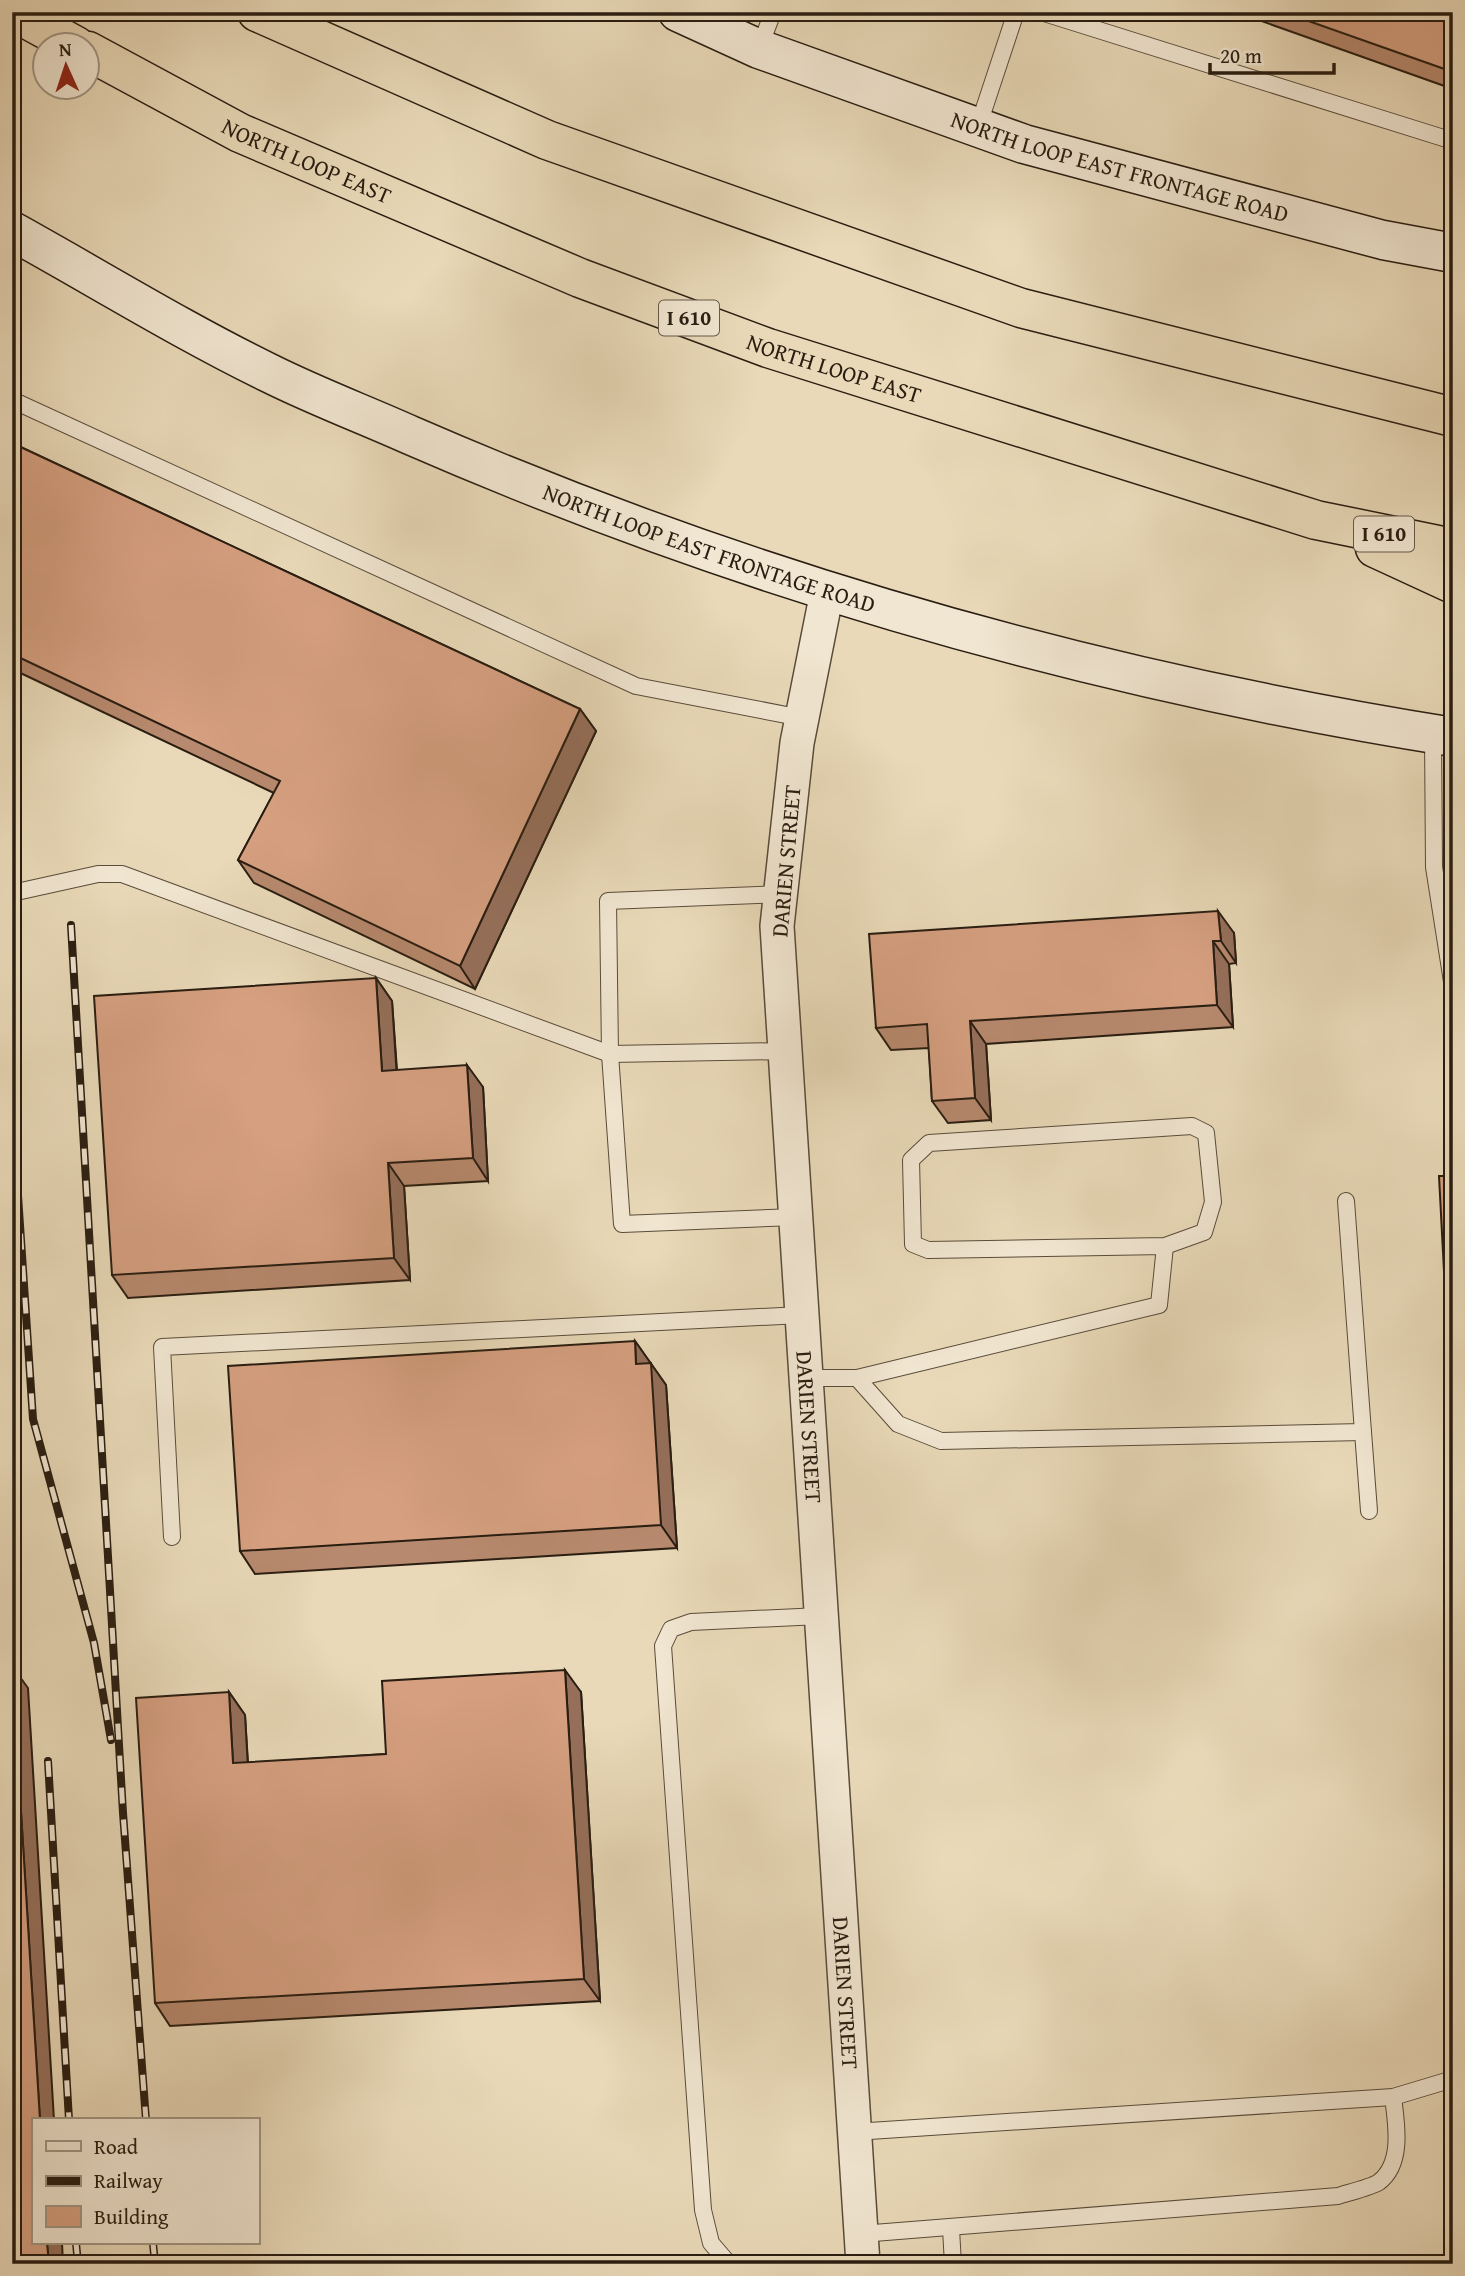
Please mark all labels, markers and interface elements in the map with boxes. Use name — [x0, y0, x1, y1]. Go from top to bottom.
north arrow — [32, 32, 102, 102]
scale bar — [1210, 32, 1334, 76]
text: N — [58, 35, 72, 63]
text: 20 m — [1220, 40, 1262, 71]
street label: NORTH LOOP EAST FRONTAGE ROAD — [947, 102, 1293, 230]
street label: NORTH LOOP EAST — [216, 109, 397, 212]
road number: I 610 — [659, 300, 719, 336]
street label: NORTH LOOP EAST — [742, 325, 926, 411]
street label: NORTH LOOP EAST FRONTAGE ROAD — [538, 475, 880, 620]
road number: I 610 — [1354, 516, 1414, 552]
street label: DARIEN STREET — [762, 783, 809, 939]
street label: DARIEN STREET — [788, 1350, 831, 1504]
street label: DARIEN STREET — [825, 1915, 867, 2070]
legend — [32, 2118, 259, 2244]
text: Road — [94, 2131, 139, 2162]
text: Railway — [94, 2165, 163, 2196]
text: Building — [94, 2201, 169, 2232]

